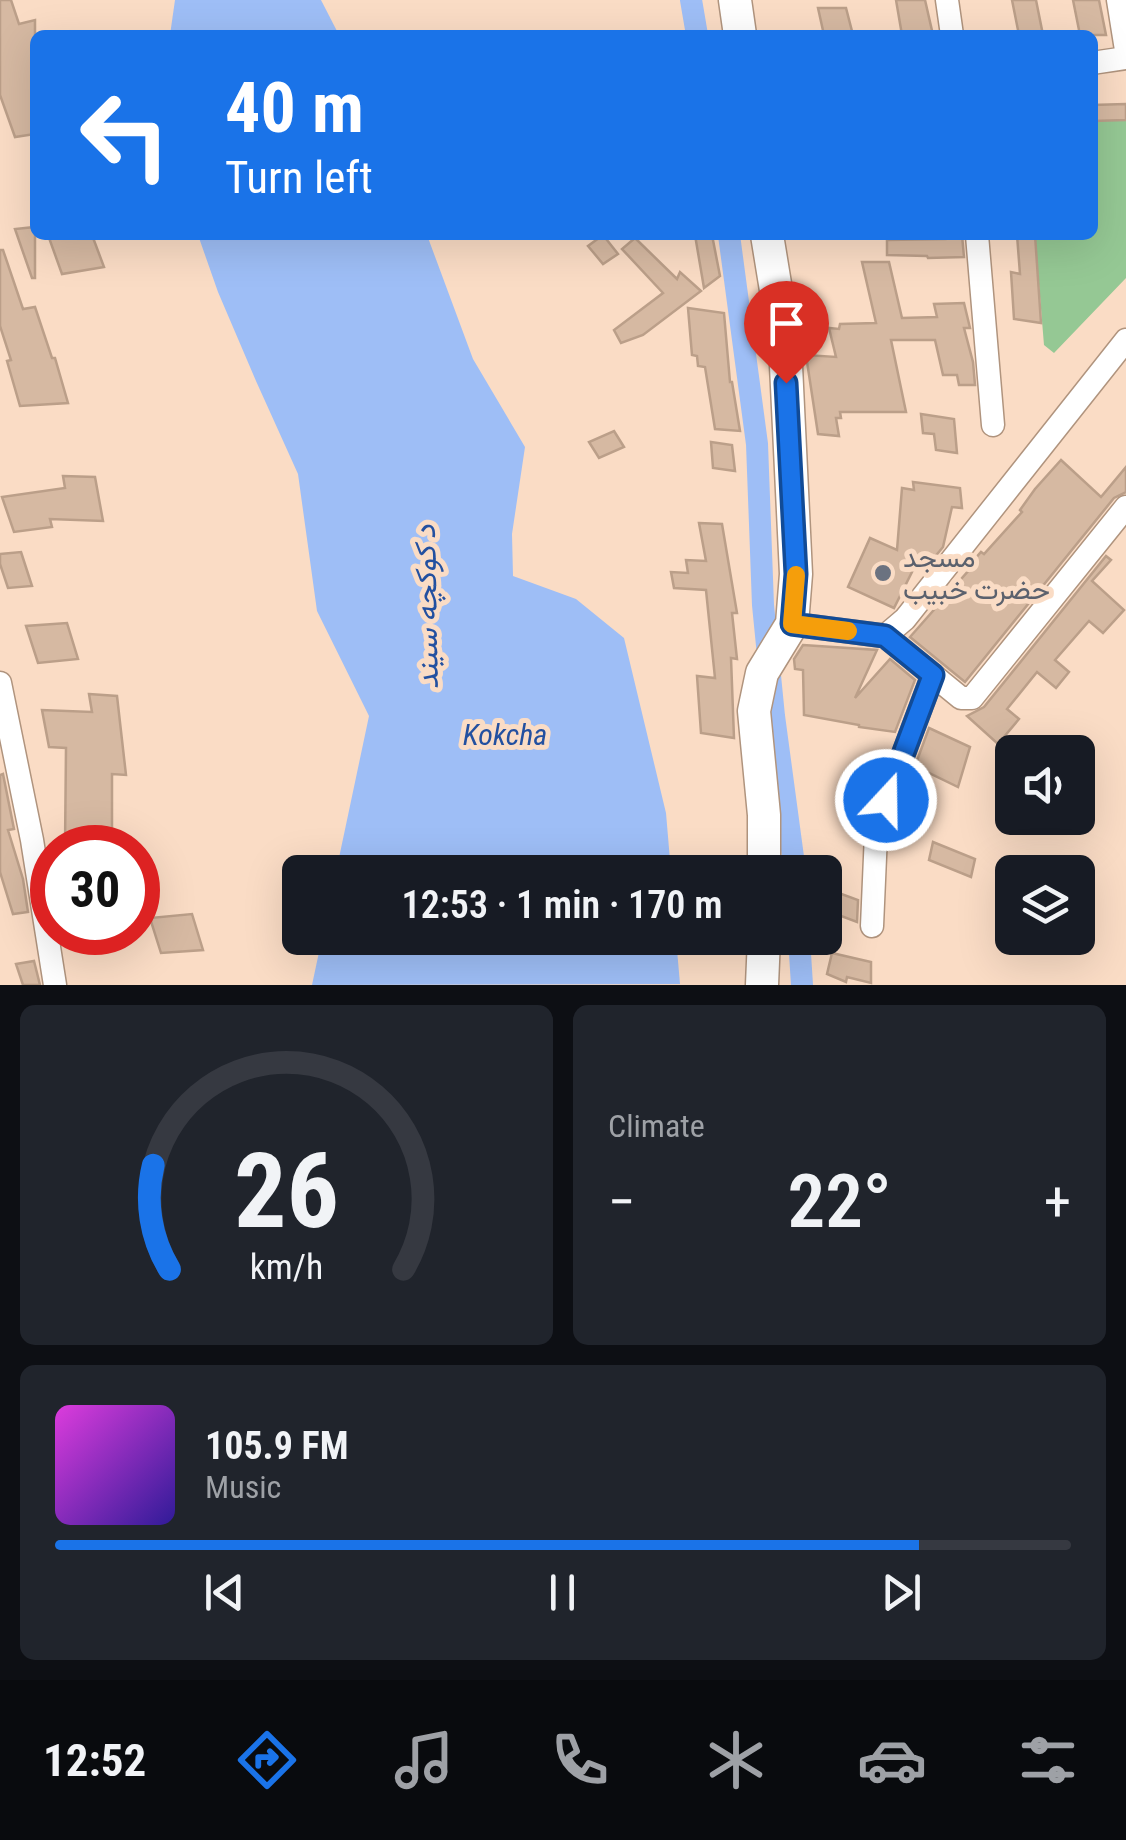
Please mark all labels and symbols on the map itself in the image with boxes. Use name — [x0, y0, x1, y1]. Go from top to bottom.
pin — [744, 281, 829, 384]
water label: د کوکچه سیند — [407, 524, 448, 690]
place label: مسجد حضرت خبیب — [903, 541, 1050, 607]
marker: مسجد حضرت خبیب — [872, 562, 894, 584]
water label: Kokcha — [463, 717, 547, 752]
position arrow — [834, 748, 938, 852]
speed limit sign: 30 — [30, 825, 160, 955]

